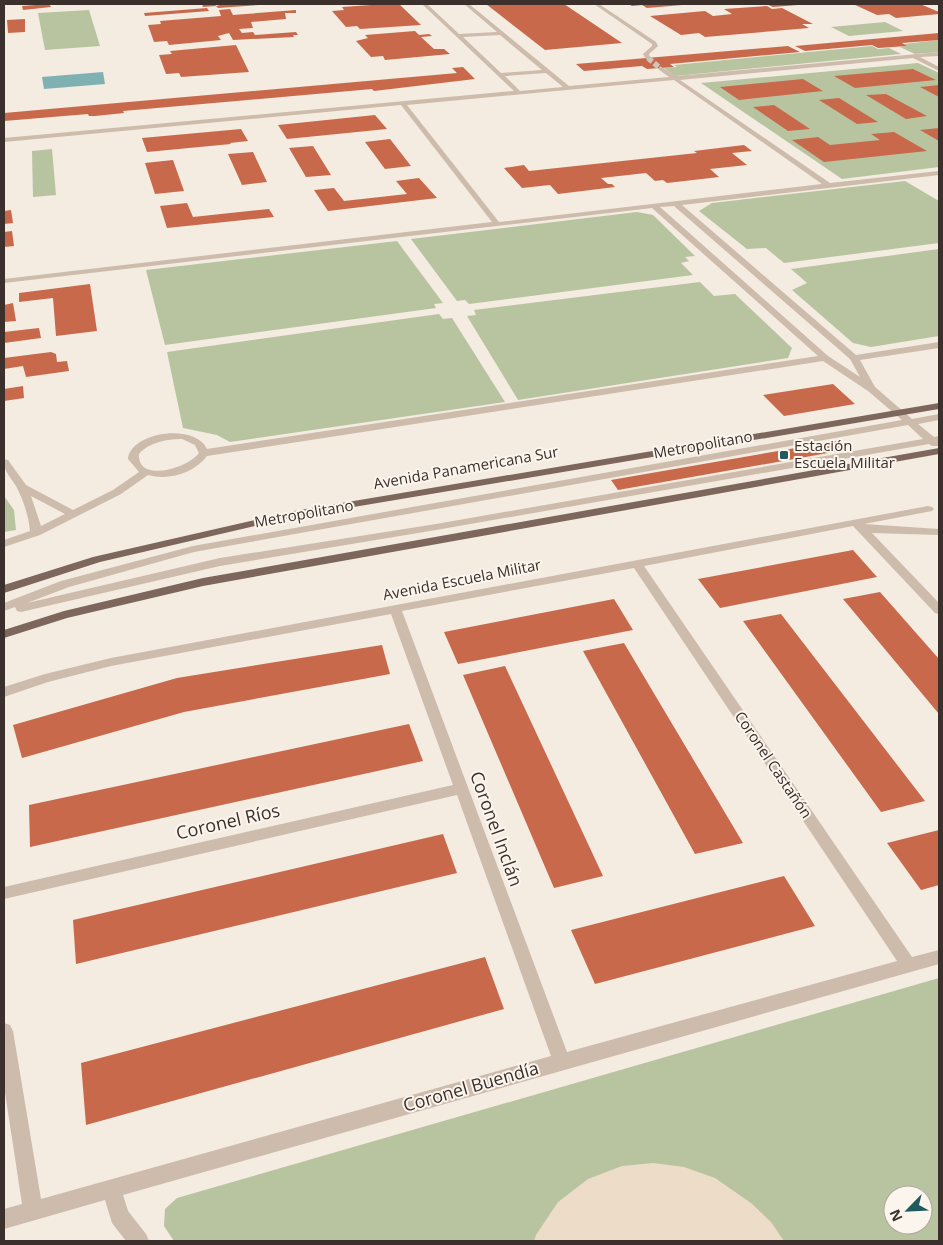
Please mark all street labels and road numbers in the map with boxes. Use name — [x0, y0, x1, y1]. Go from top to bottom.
street label: Metropolitano — [652, 425, 754, 463]
street label: Avenida Panamericana Sur — [372, 441, 560, 493]
street label: Metropolitano — [253, 494, 355, 532]
street label: Avenida Escuela Militar — [381, 554, 543, 604]
street label: Coronel Castañón — [731, 707, 817, 822]
street label: Coronel Inclán — [465, 768, 529, 890]
street label: Coronel Ríos — [174, 797, 282, 845]
street label: Coronel Buendía — [400, 1055, 541, 1117]

